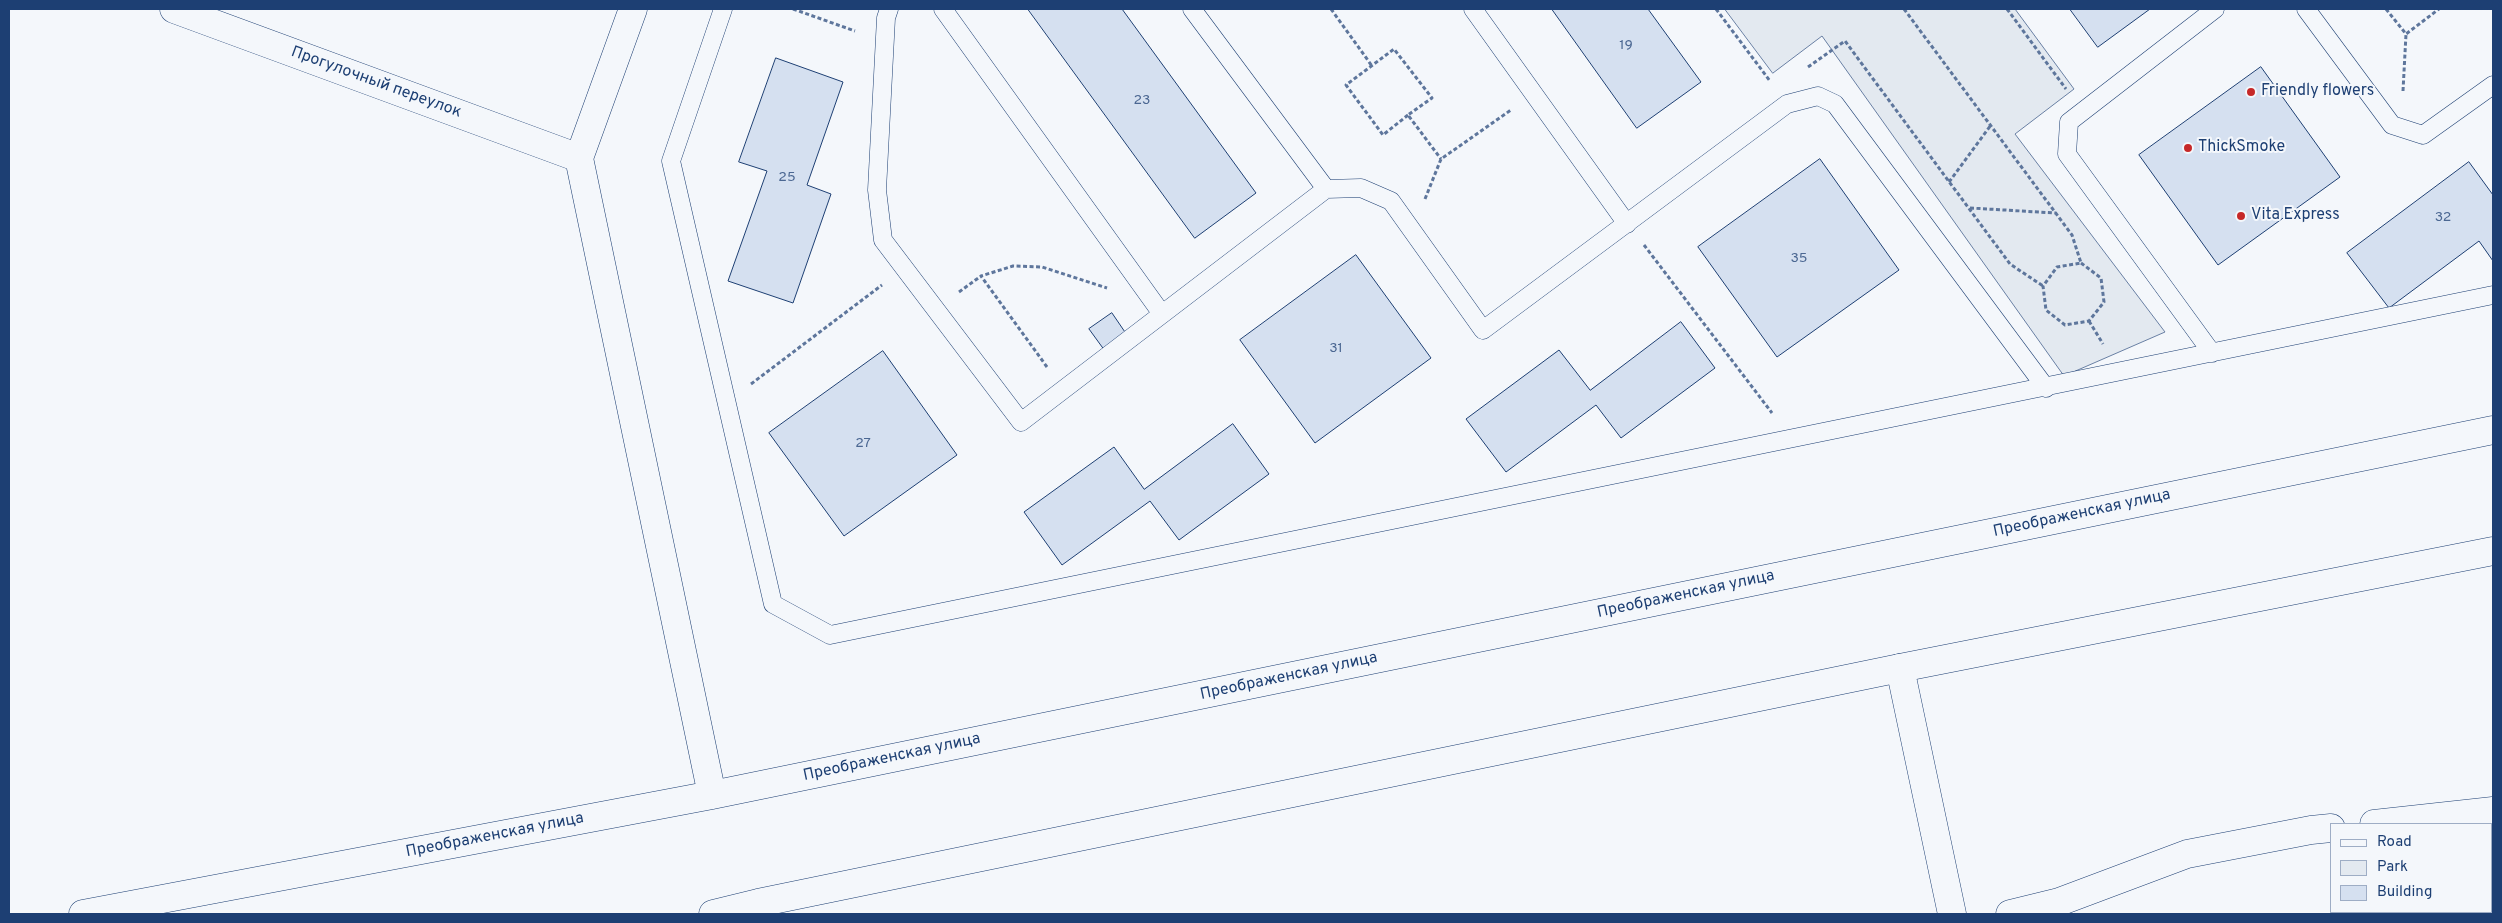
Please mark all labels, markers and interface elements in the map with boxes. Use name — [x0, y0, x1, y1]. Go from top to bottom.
house number: 19 — [1619, 38, 1633, 54]
street label: Прогулочный переулок — [288, 43, 464, 123]
place label: Friendly flowers — [2261, 82, 2374, 102]
marker: Friendly flowers — [2245, 86, 2257, 98]
house number: 23 — [1134, 93, 1150, 109]
place label: ThickSmoke — [2198, 138, 2285, 158]
marker: ThickSmoke — [2182, 142, 2194, 154]
house number: 25 — [778, 170, 796, 186]
place label: Vita Express — [2251, 206, 2340, 226]
marker: Vita Express — [2235, 210, 2247, 222]
house number: 32 — [2435, 210, 2451, 226]
house number: 35 — [1790, 251, 1808, 267]
house number: 31 — [1329, 341, 1343, 357]
house number: 27 — [855, 436, 871, 452]
street label: Преображенская улица — [1992, 486, 2172, 542]
street label: Преображенская улица — [1596, 567, 1776, 623]
street label: Преображенская улица — [1199, 649, 1379, 705]
street label: Преображенская улица — [802, 730, 982, 786]
street label: Преображенская улица — [404, 809, 586, 863]
legend — [2330, 823, 2492, 913]
text: Road — [2377, 833, 2412, 852]
text: Park — [2377, 858, 2408, 877]
text: Building — [2377, 883, 2432, 902]

